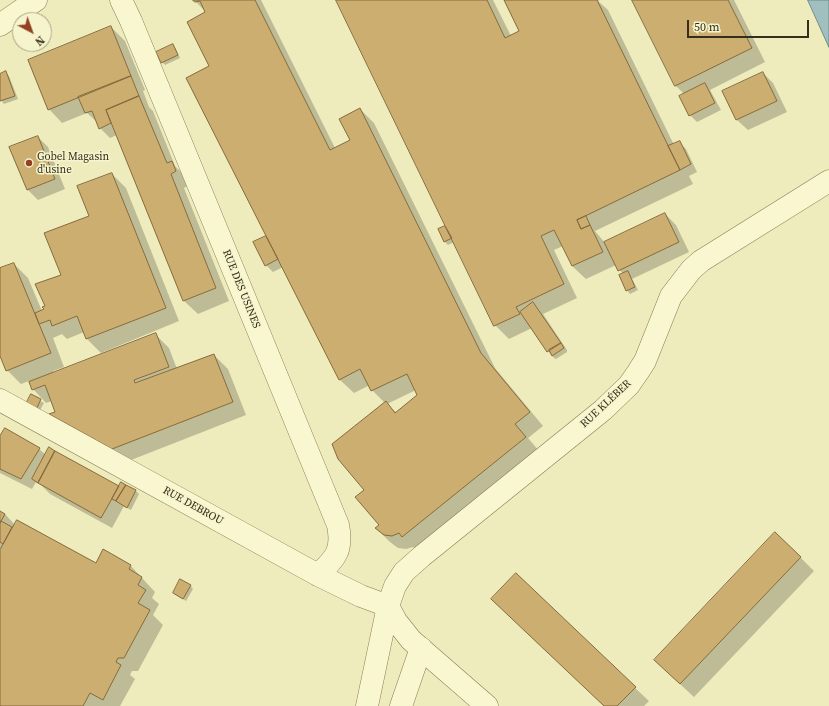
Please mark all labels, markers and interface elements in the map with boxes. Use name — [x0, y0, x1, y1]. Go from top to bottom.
north arrow — [12, 12, 52, 52]
scale bar — [689, 12, 811, 38]
text: 50 m — [694, 19, 720, 35]
text: N — [32, 32, 47, 49]
place label: Gobel Magasin d'usine — [37, 150, 109, 176]
marker: Gobel Magasin d'usine — [24, 158, 34, 168]
street label: RUE DES USINES — [219, 248, 263, 330]
street label: RUE KLÉBER — [578, 377, 634, 431]
street label: RUE DEBROU — [160, 484, 226, 528]

